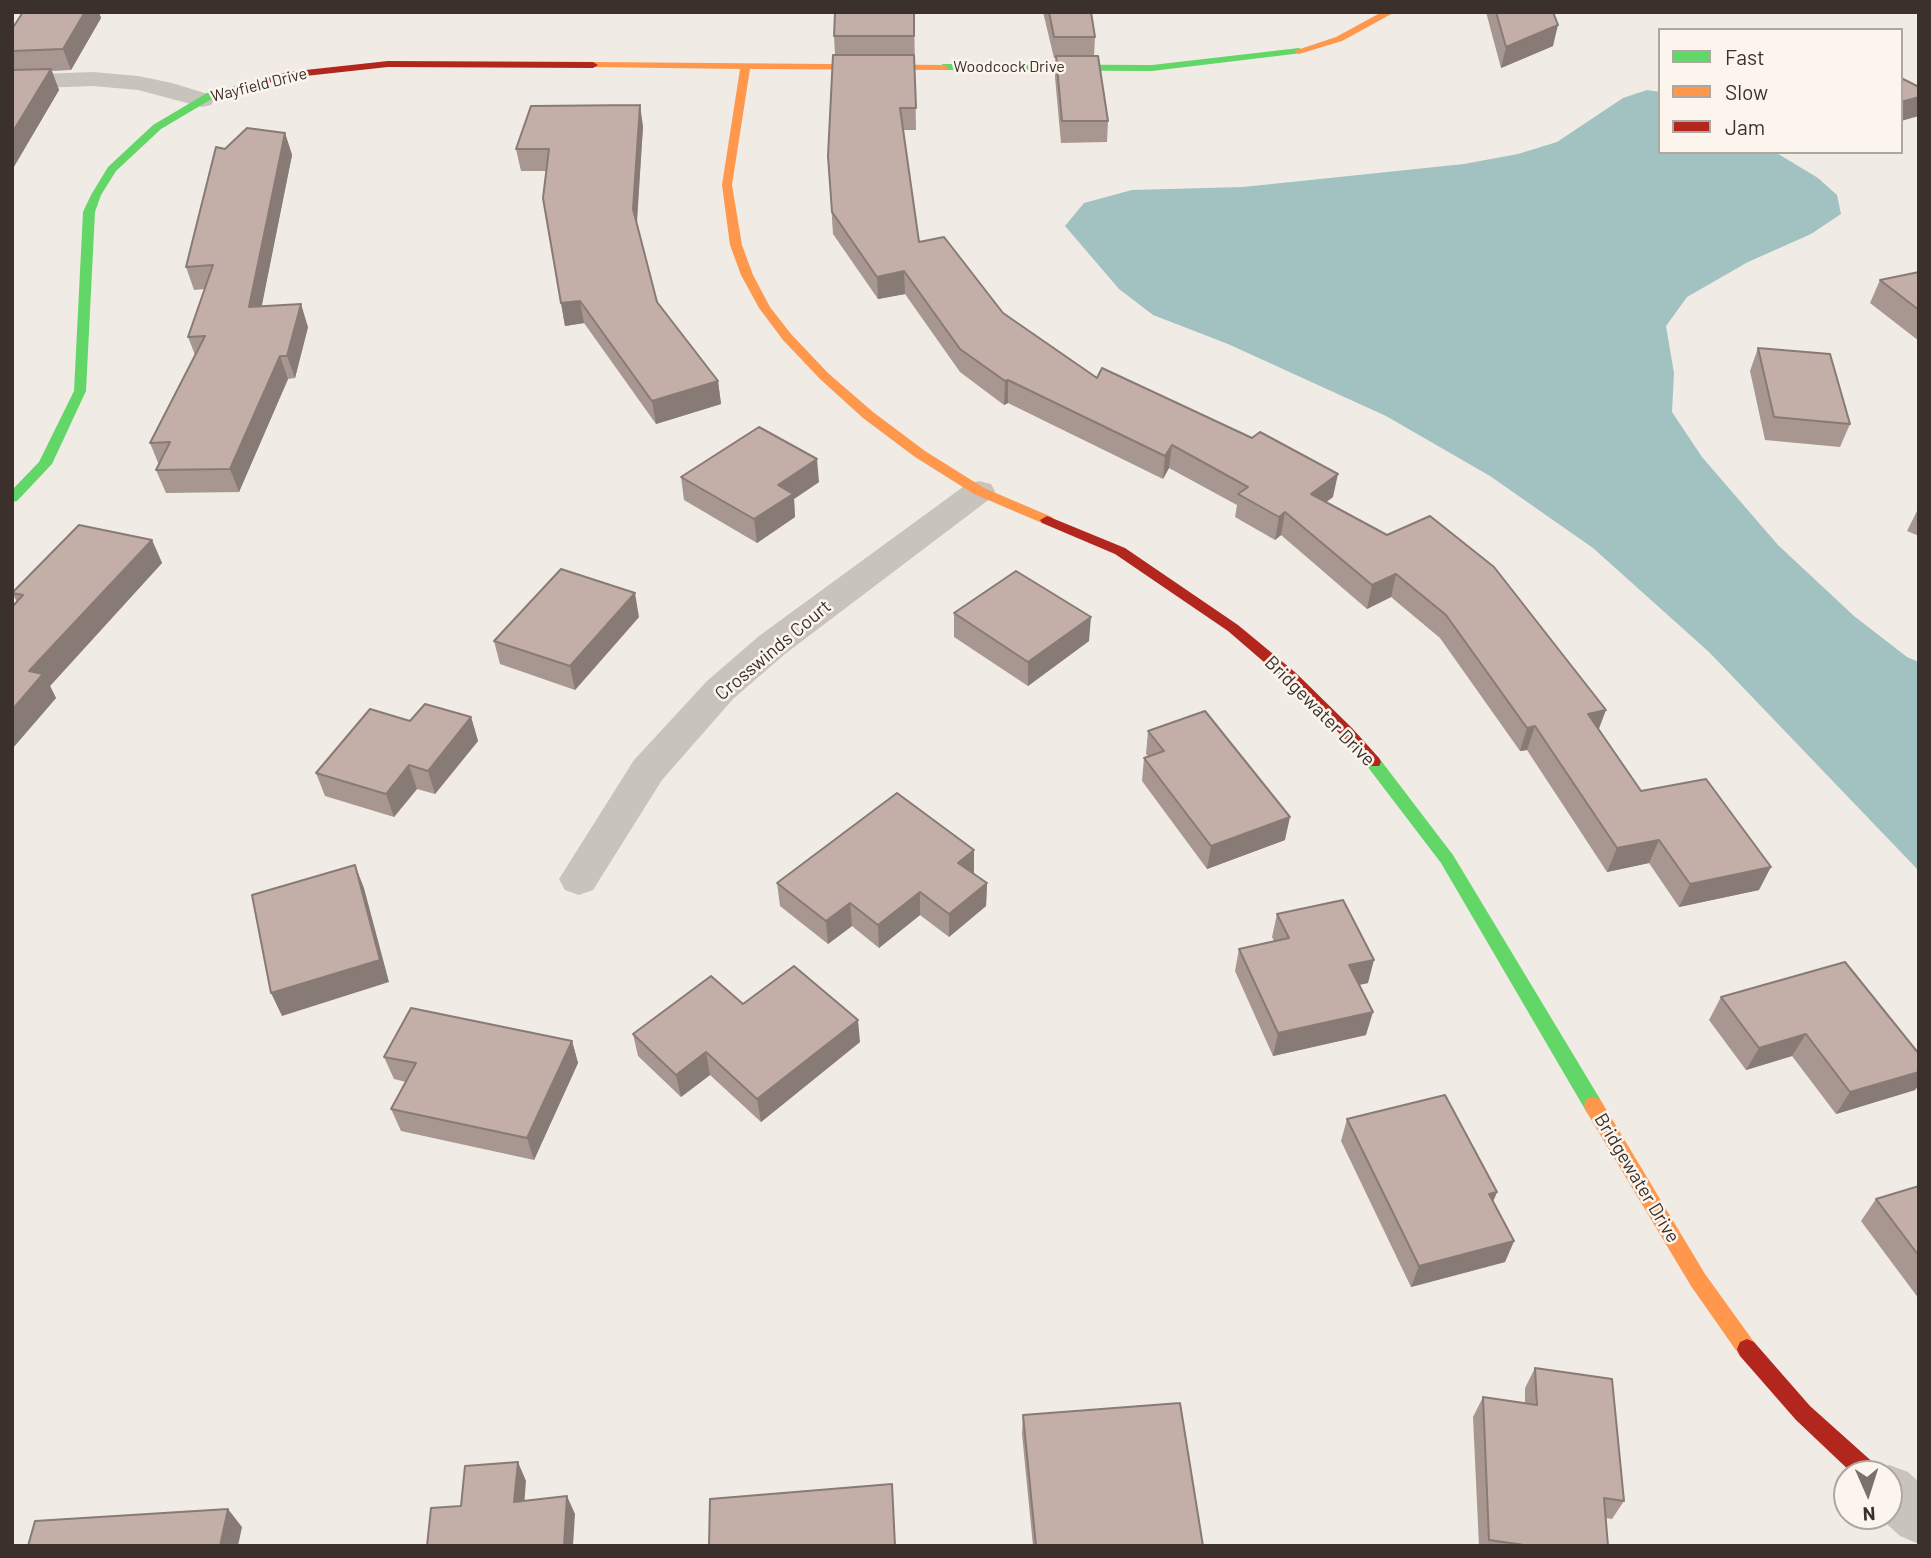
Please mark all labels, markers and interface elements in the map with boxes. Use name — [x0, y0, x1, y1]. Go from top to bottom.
legend — [1658, 28, 1903, 154]
text: Fast — [1725, 44, 1765, 69]
street label: Woodcock Drive — [953, 57, 1065, 77]
street label: Wayfield Drive — [209, 64, 309, 106]
text: Slow — [1725, 79, 1768, 104]
text: Jam — [1725, 114, 1765, 139]
street label: Crosswinds Court — [710, 595, 836, 705]
street label: Bridgewater Drive — [1260, 651, 1380, 771]
street label: Bridgewater Drive — [1589, 1109, 1685, 1247]
north arrow — [1833, 1460, 1903, 1530]
text: N — [1862, 1503, 1876, 1526]

